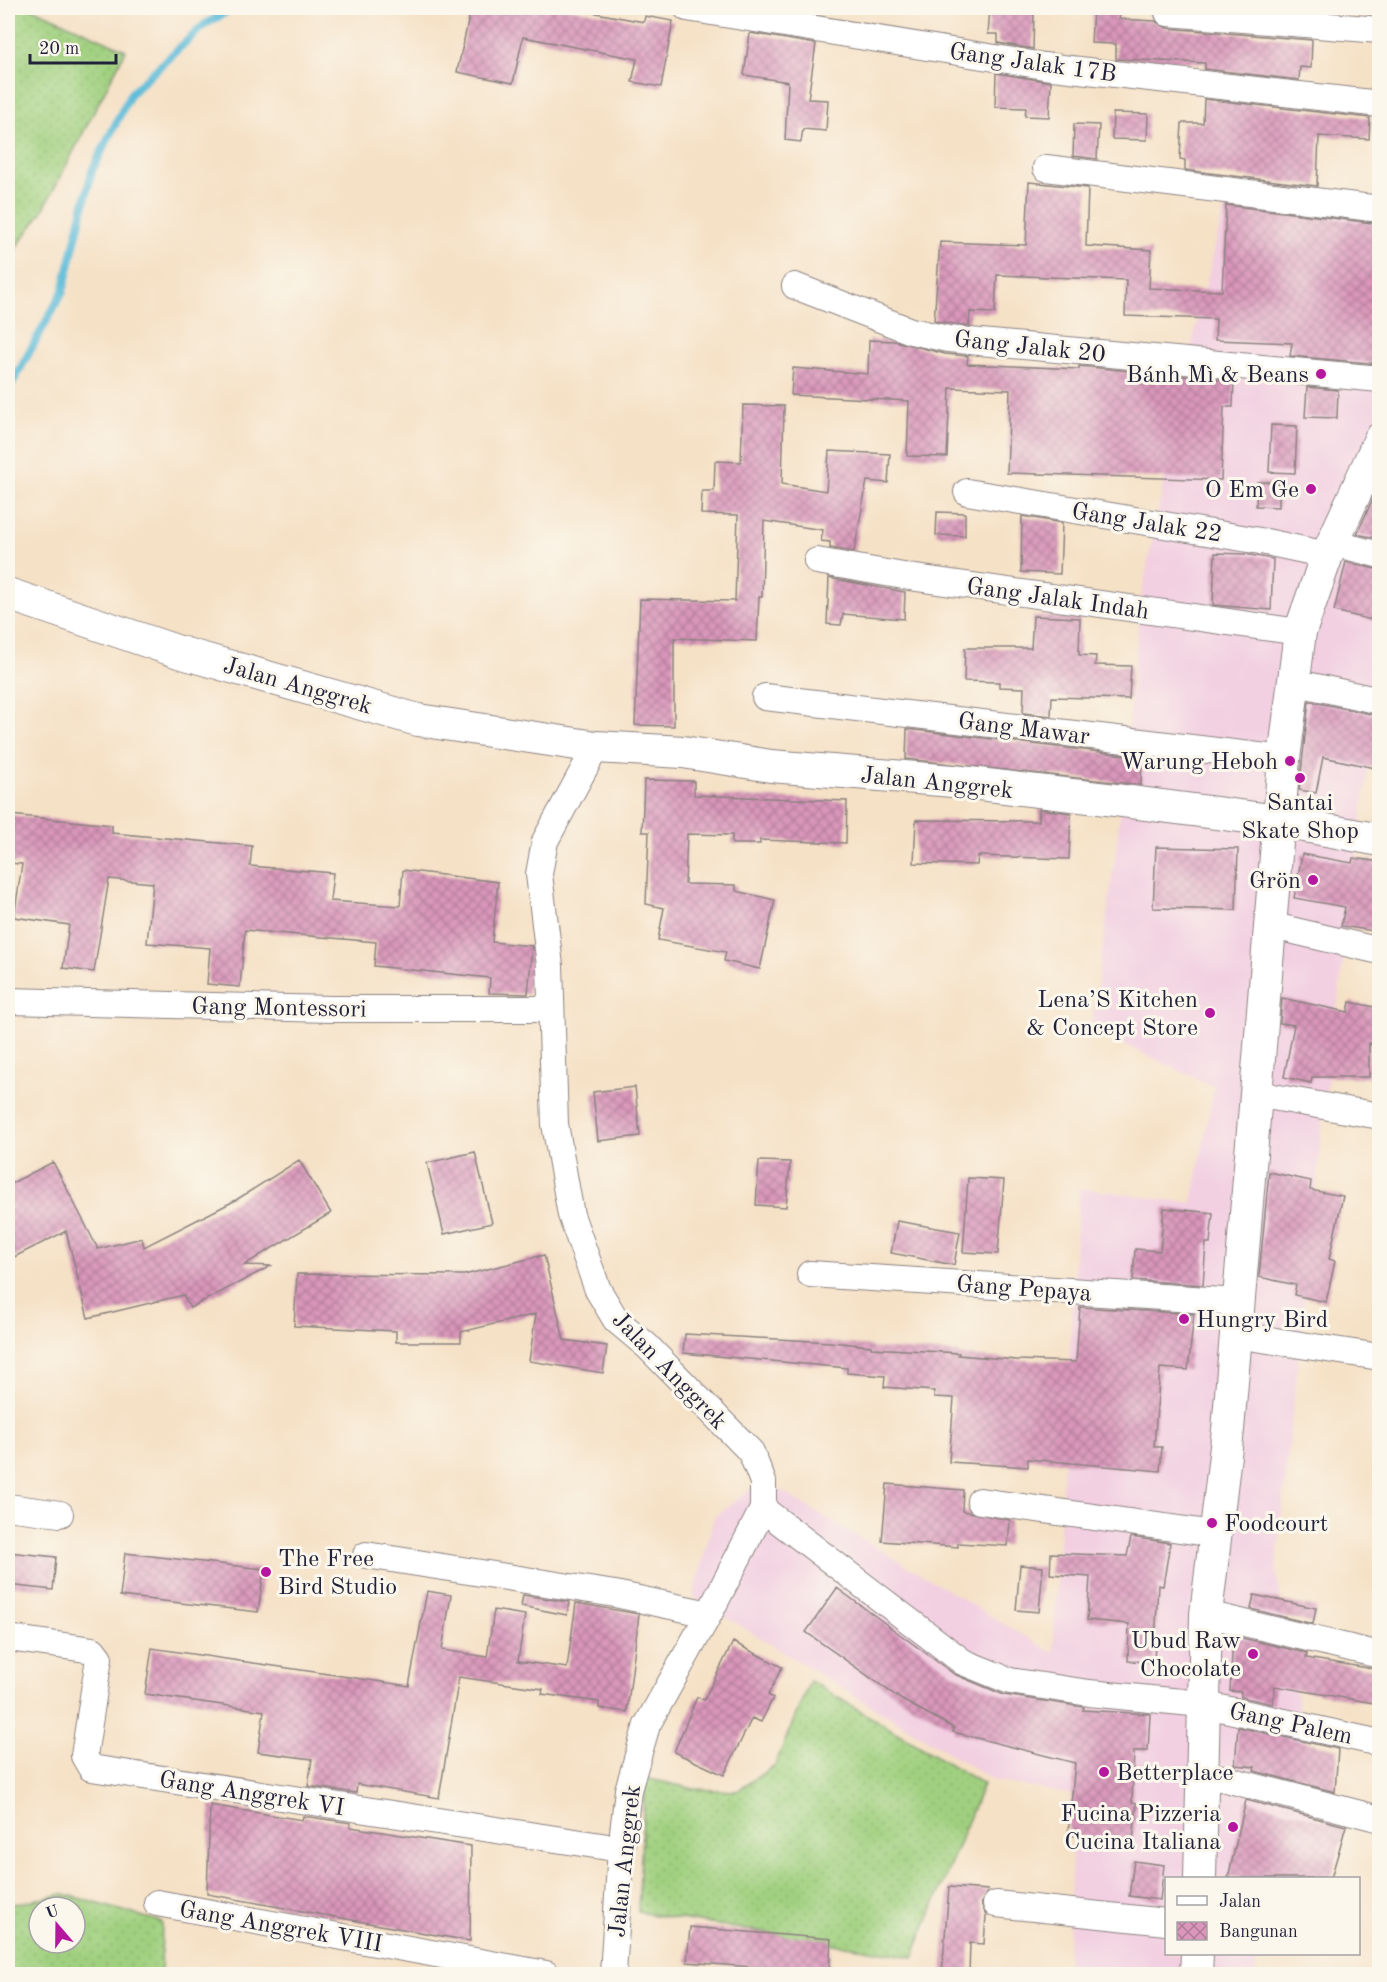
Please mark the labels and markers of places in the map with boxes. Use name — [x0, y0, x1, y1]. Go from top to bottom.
place label: Bánh Mì & Beans — [1126, 364, 1309, 388]
marker: Bánh Mì & Beans — [1314, 367, 1328, 381]
place label: O Em Ge — [1205, 479, 1299, 503]
marker: O Em Ge — [1304, 482, 1318, 496]
place label: Warung Heboh — [1120, 751, 1278, 775]
marker: Warung Heboh — [1283, 754, 1297, 768]
marker: Santai Skate Shop — [1293, 771, 1307, 785]
place label: Santai Skate Shop — [1241, 792, 1359, 844]
place label: Grön — [1249, 870, 1301, 894]
marker: Grön — [1306, 873, 1320, 887]
place label: Lena’S Kitchen & Concept Store — [1026, 989, 1198, 1041]
marker: Lena’S Kitchen & Concept Store — [1203, 1006, 1217, 1020]
place label: Hungry Bird — [1196, 1309, 1328, 1333]
marker: Hungry Bird — [1177, 1312, 1191, 1326]
place label: Foodcourt — [1224, 1513, 1328, 1537]
marker: Foodcourt — [1205, 1516, 1219, 1530]
place label: The Free Bird Studio — [278, 1548, 397, 1600]
marker: The Free Bird Studio — [259, 1565, 273, 1579]
place label: Ubud Raw Chocolate — [1131, 1630, 1241, 1682]
marker: Ubud Raw Chocolate — [1246, 1647, 1260, 1661]
place label: Betterplace — [1116, 1762, 1234, 1786]
marker: Betterplace — [1097, 1765, 1111, 1779]
place label: Fucina Pizzeria Cucina Italiana — [1060, 1803, 1221, 1855]
marker: Fucina Pizzeria Cucina Italiana — [1226, 1820, 1240, 1834]

